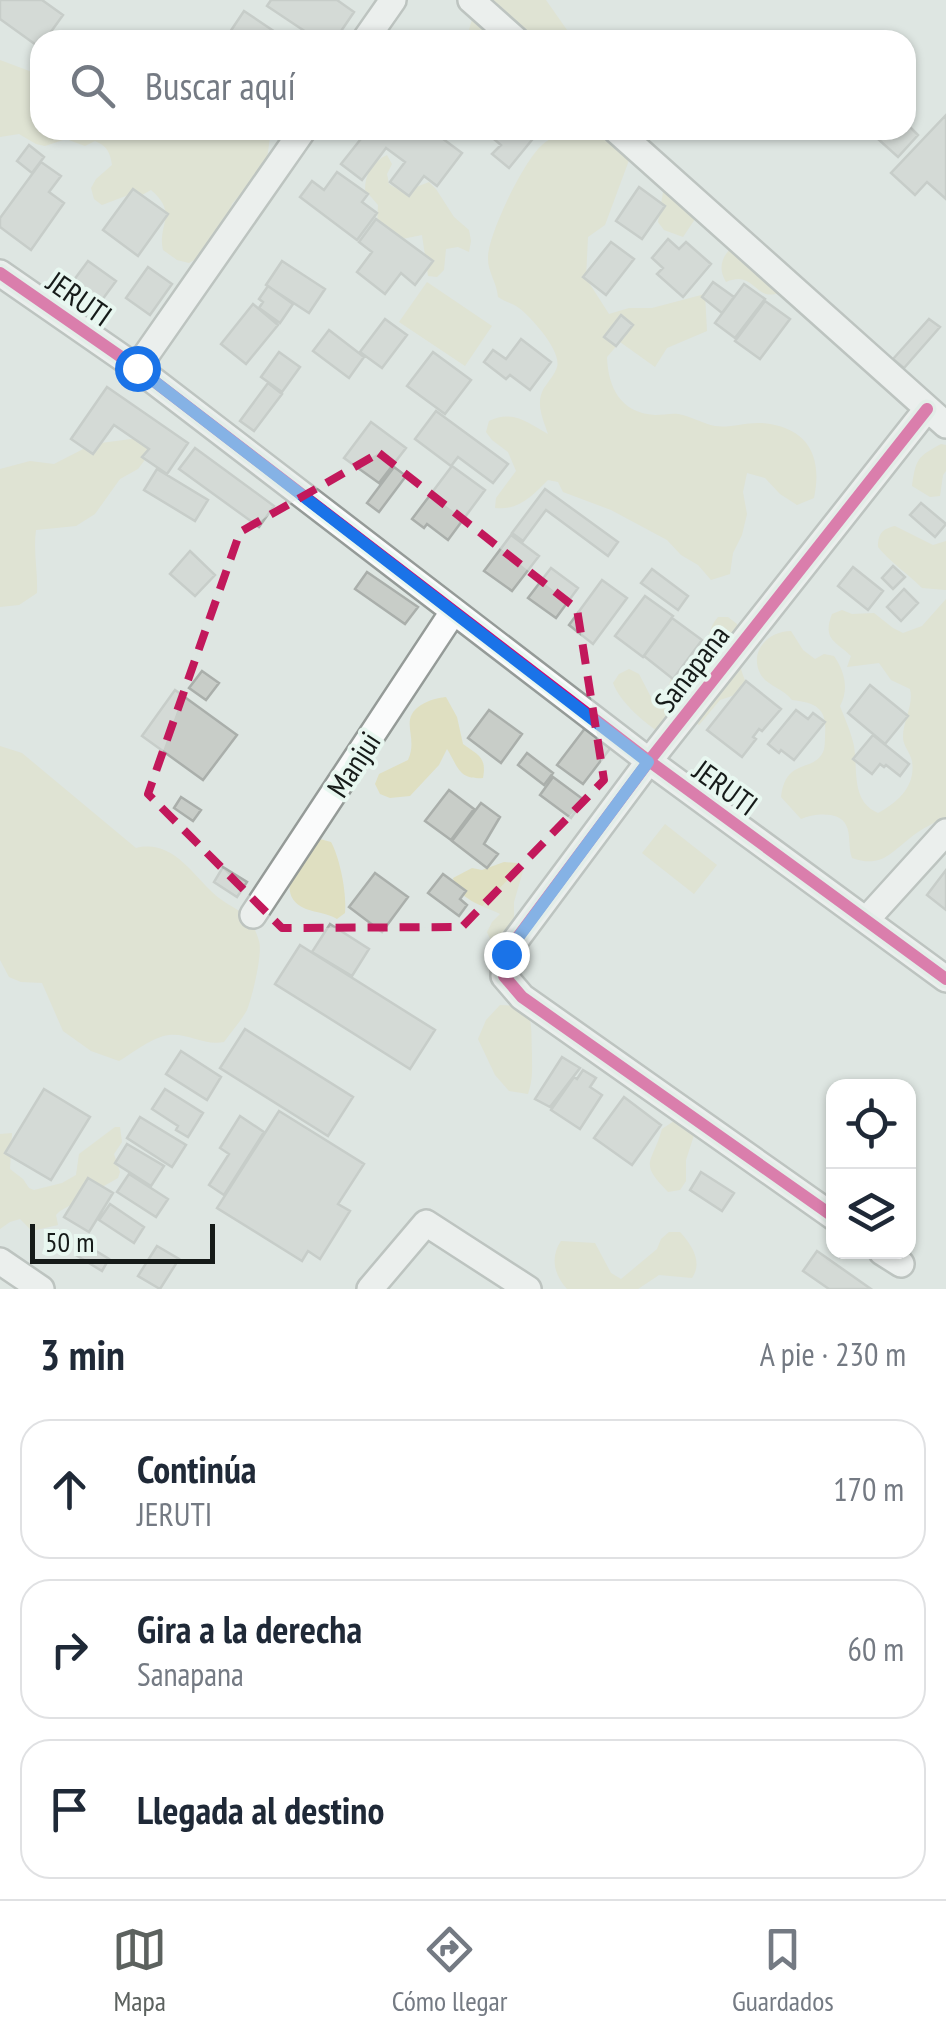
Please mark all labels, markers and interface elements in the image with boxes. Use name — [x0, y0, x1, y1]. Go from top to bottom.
search box — [30, 30, 916, 140]
icon: search — [65, 58, 120, 113]
text: Buscar aquí — [145, 61, 296, 110]
street label: JERUTI — [39, 261, 120, 334]
route start — [115, 346, 161, 392]
street label: Sanapana — [645, 617, 737, 719]
street label: Manjui — [318, 724, 388, 804]
street label: JERUTI — [685, 750, 766, 824]
route end — [484, 932, 530, 978]
map controls — [826, 1079, 916, 1259]
button: locate — [826, 1079, 916, 1169]
button: layers — [826, 1169, 916, 1259]
scale bar — [30, 1219, 215, 1264]
text: 50 m — [45, 1223, 94, 1260]
text: 3 min — [40, 1327, 125, 1382]
text: A pie · 230 m — [760, 1333, 906, 1375]
text: Continúa — [137, 1444, 257, 1493]
icon: ahead — [42, 1462, 97, 1517]
text: 170 m — [833, 1468, 904, 1510]
text: JERUTI — [137, 1493, 212, 1535]
text: Gira a la derecha — [137, 1604, 362, 1653]
icon: right — [42, 1622, 97, 1677]
text: 60 m — [848, 1628, 904, 1670]
text: Sanapana — [137, 1653, 244, 1695]
icon: arrive — [42, 1782, 97, 1837]
text: Llegada al destino — [137, 1785, 384, 1834]
tab: Mapa — [112, 1922, 167, 2019]
tab: Cómo llegar — [392, 1922, 507, 2019]
tab: Guardados — [732, 1922, 834, 2019]

